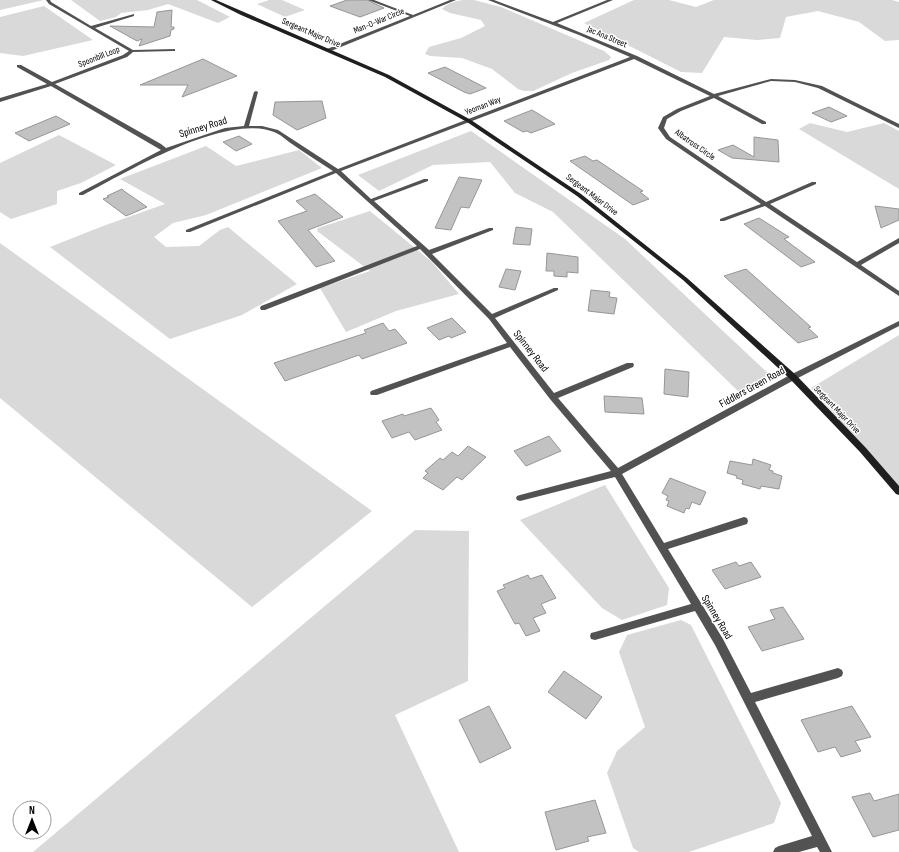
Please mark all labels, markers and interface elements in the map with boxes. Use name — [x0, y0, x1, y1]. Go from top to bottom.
street label: Man-O-War Circle — [352, 6, 406, 36]
street label: Sergeant Major Drive — [280, 16, 342, 50]
street label: Jac Ana Street — [585, 23, 629, 50]
street label: Spoonbill Loop — [77, 44, 122, 70]
street label: Yeoman Way — [463, 94, 503, 118]
street label: Spinney Road — [177, 113, 229, 140]
street label: Albatross Circle — [672, 126, 718, 163]
street label: Sergeant Major Drive — [564, 172, 621, 218]
street label: Spinney Road — [511, 328, 552, 375]
street label: Fiddlers Green Road — [717, 363, 787, 410]
street label: Sergeant Major Drive — [811, 384, 863, 437]
street label: Spinney Road — [699, 592, 736, 642]
north arrow — [12, 800, 52, 840]
text: N — [29, 804, 35, 817]

